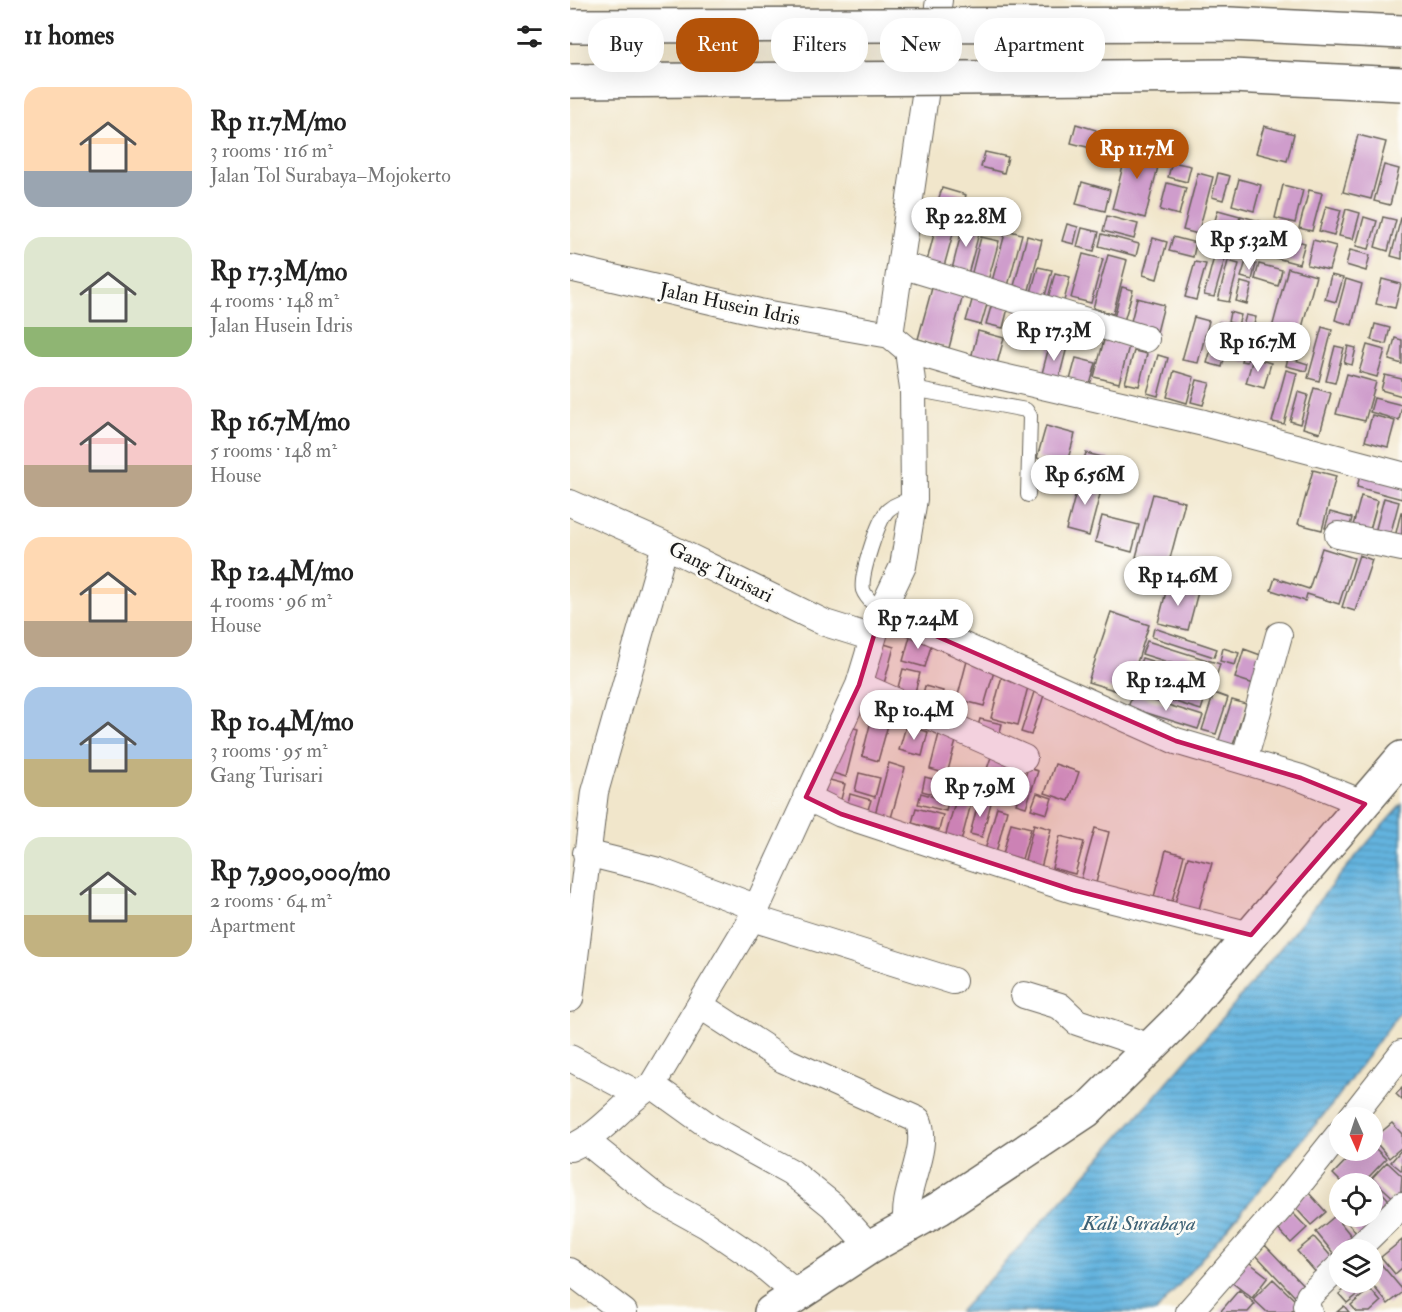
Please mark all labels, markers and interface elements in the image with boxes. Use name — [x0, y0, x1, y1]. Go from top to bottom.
chip: Buy — [588, 18, 664, 72]
chip: Rent — [676, 18, 759, 72]
chip: Filters — [771, 18, 868, 72]
chip: New — [880, 18, 962, 72]
chip: Apartment — [974, 18, 1105, 72]
text: 11 homes — [24, 20, 114, 52]
icon: filters — [513, 20, 546, 53]
text: Rp 11.7M/mo — [210, 106, 346, 138]
icon: home — [72, 111, 144, 183]
pin: Rp 11.7M — [1075, 129, 1199, 180]
text: Rp 11.7M — [1100, 136, 1174, 161]
text: 3 rooms · 116 m² — [210, 138, 333, 163]
text: Jalan Tol Surabaya–Mojokerto — [210, 163, 451, 188]
pin: Rp 22.8M — [904, 197, 1028, 248]
text: Rp 22.8M — [925, 204, 1007, 229]
pin: Rp 5.32M — [1187, 220, 1311, 271]
text: Rp 5.32M — [1210, 227, 1288, 252]
text: Rp 17.3M/mo — [210, 256, 347, 288]
icon: home — [72, 261, 144, 333]
street label: Jalan Husein Idris — [657, 277, 803, 331]
text: 4 rooms · 148 m² — [210, 288, 339, 313]
pin: Rp 17.3M — [992, 311, 1116, 362]
text: Jalan Husein Idris — [210, 313, 353, 338]
text: Rp 17.3M — [1016, 318, 1092, 343]
pin: Rp 16.7M — [1196, 322, 1320, 373]
text: Rp 16.7M — [1219, 329, 1297, 354]
text: Rp 16.7M/mo — [210, 406, 350, 438]
icon: home — [72, 411, 144, 483]
text: 5 rooms · 148 m² — [210, 438, 337, 463]
pin: Rp 6.56M — [1023, 455, 1147, 506]
text: Rp 6.56M — [1045, 462, 1125, 487]
text: House — [210, 463, 261, 488]
street label: Gang Turisari — [665, 536, 777, 608]
text: Rp 12.4M/mo — [210, 556, 354, 588]
pin: Rp 14.6M — [1116, 556, 1240, 607]
icon: home — [72, 561, 144, 633]
text: Rp 14.6M — [1138, 563, 1218, 588]
text: 4 rooms · 96 m² — [210, 588, 332, 613]
pin: Rp 7.24M — [856, 599, 980, 650]
text: Rp 7.24M — [877, 606, 959, 631]
text: House — [210, 613, 261, 638]
pin: Rp 12.4M — [1104, 661, 1228, 712]
text: Rp 12.4M — [1126, 668, 1206, 693]
pin: Rp 10.4M — [852, 690, 976, 741]
text: Rp 10.4M — [874, 697, 954, 722]
text: Rp 10.4M/mo — [210, 706, 354, 738]
icon: home — [72, 711, 144, 783]
text: 3 rooms · 95 m² — [210, 738, 328, 763]
text: Gang Turisari — [210, 763, 323, 788]
pin: Rp 7.9M — [925, 767, 1035, 818]
text: Rp 7.9M — [945, 774, 1015, 799]
text: Rp 7,900,000/mo — [210, 856, 390, 888]
icon: home — [72, 861, 144, 933]
text: 2 rooms · 64 m² — [210, 888, 332, 913]
text: Apartment — [210, 913, 295, 938]
north arrow — [1329, 1107, 1383, 1161]
map controls — [1329, 1107, 1383, 1293]
button: locate — [1329, 1173, 1383, 1227]
water label: Kali Surabaya — [1081, 1210, 1196, 1237]
button: layers — [1329, 1239, 1383, 1293]

